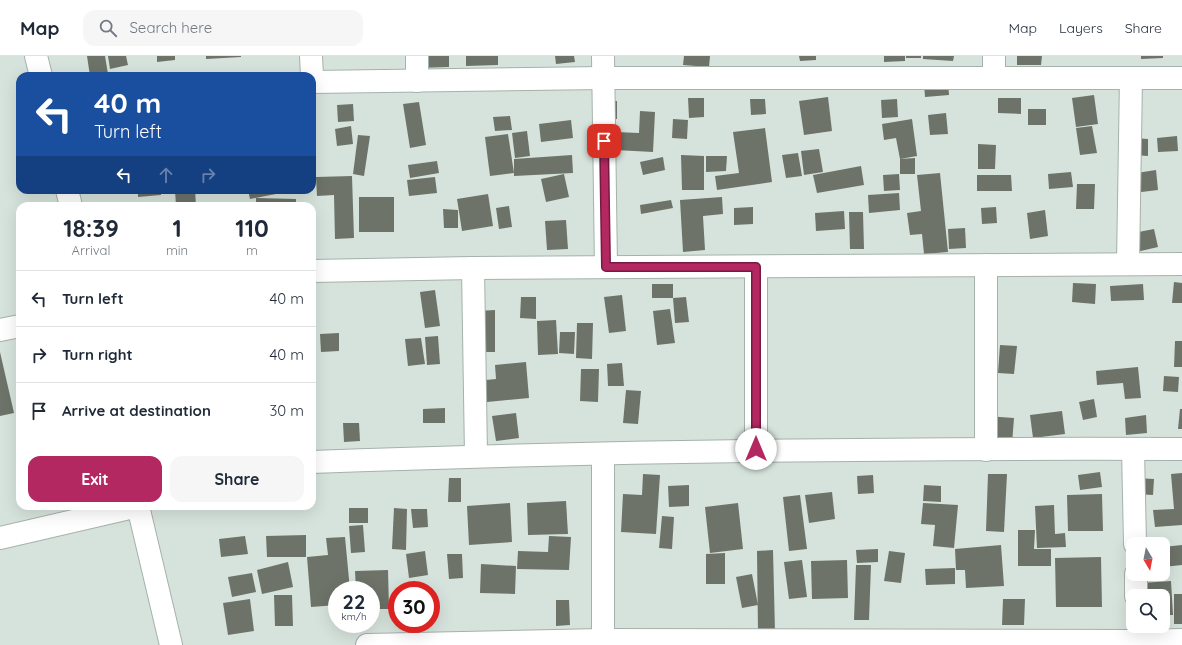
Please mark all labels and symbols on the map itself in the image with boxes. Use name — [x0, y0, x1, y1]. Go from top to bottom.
pin — [587, 124, 621, 158]
position arrow — [735, 428, 777, 470]
north arrow — [1126, 537, 1170, 581]
speed limit sign: 30 — [388, 581, 440, 633]

